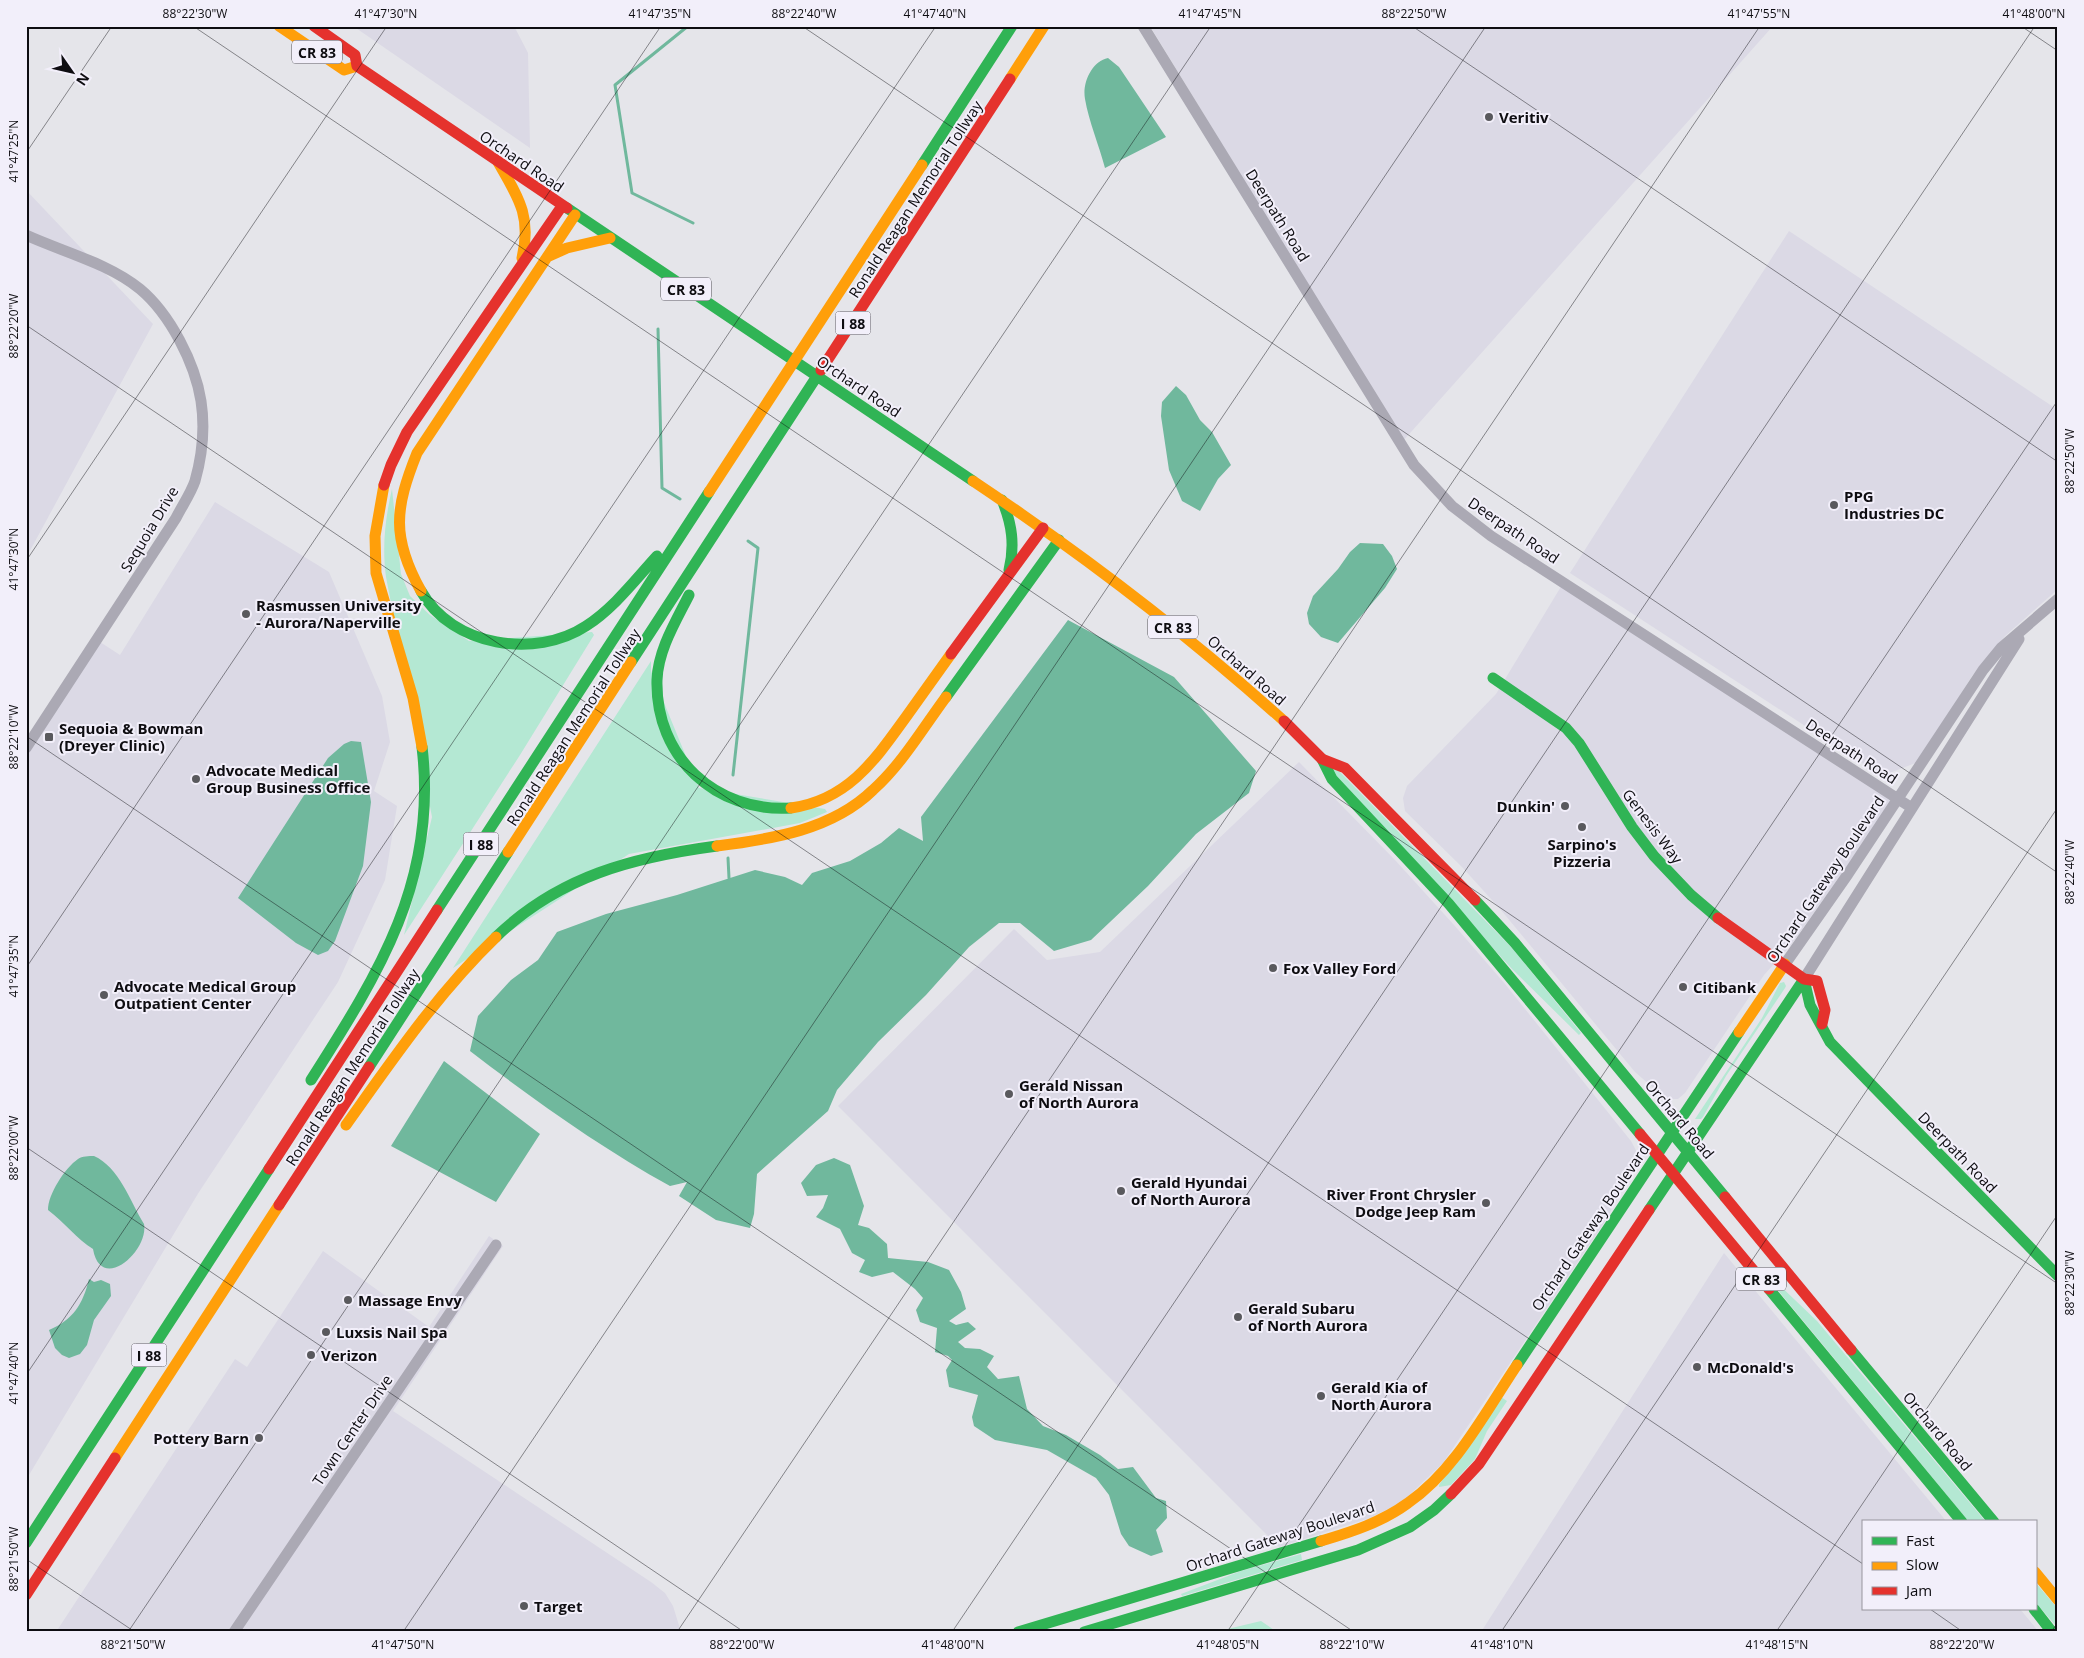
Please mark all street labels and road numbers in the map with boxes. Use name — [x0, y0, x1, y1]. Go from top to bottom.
road number: CR 83 — [292, 41, 342, 64]
street label: Ronald Reagan Memorial Tollway — [844, 96, 987, 301]
street label: Orchard Road — [476, 125, 568, 197]
street label: Deerpath Road — [1242, 165, 1314, 265]
road number: CR 83 — [661, 278, 711, 300]
road number: I 88 — [836, 312, 870, 334]
street label: Orchard Road — [813, 350, 905, 422]
street label: Sequoia Drive — [116, 482, 182, 576]
street label: Deerpath Road — [1465, 492, 1563, 568]
road number: CR 83 — [1148, 616, 1198, 638]
street label: Ronald Reagan Memorial Tollway — [502, 624, 645, 829]
street label: Orchard Road — [1204, 630, 1290, 710]
street label: Deerpath Road — [1802, 714, 1902, 788]
street label: Genesis Way — [1618, 785, 1688, 868]
street label: Orchard Gateway Boulevard — [1762, 792, 1888, 966]
road number: I 88 — [464, 832, 498, 856]
street label: Ronald Reagan Memorial Tollway — [281, 964, 424, 1169]
street label: Orchard Road — [1641, 1075, 1719, 1163]
street label: Deerpath Road — [1914, 1107, 2002, 1197]
street label: Orchard Gateway Boulevard — [1527, 1140, 1653, 1314]
road number: CR 83 — [1736, 1268, 1786, 1290]
road number: I 88 — [132, 1344, 166, 1366]
street label: Town Center Drive — [307, 1371, 397, 1489]
street label: Orchard Road — [1899, 1387, 1977, 1475]
street label: Orchard Gateway Boulevard — [1183, 1496, 1377, 1576]

